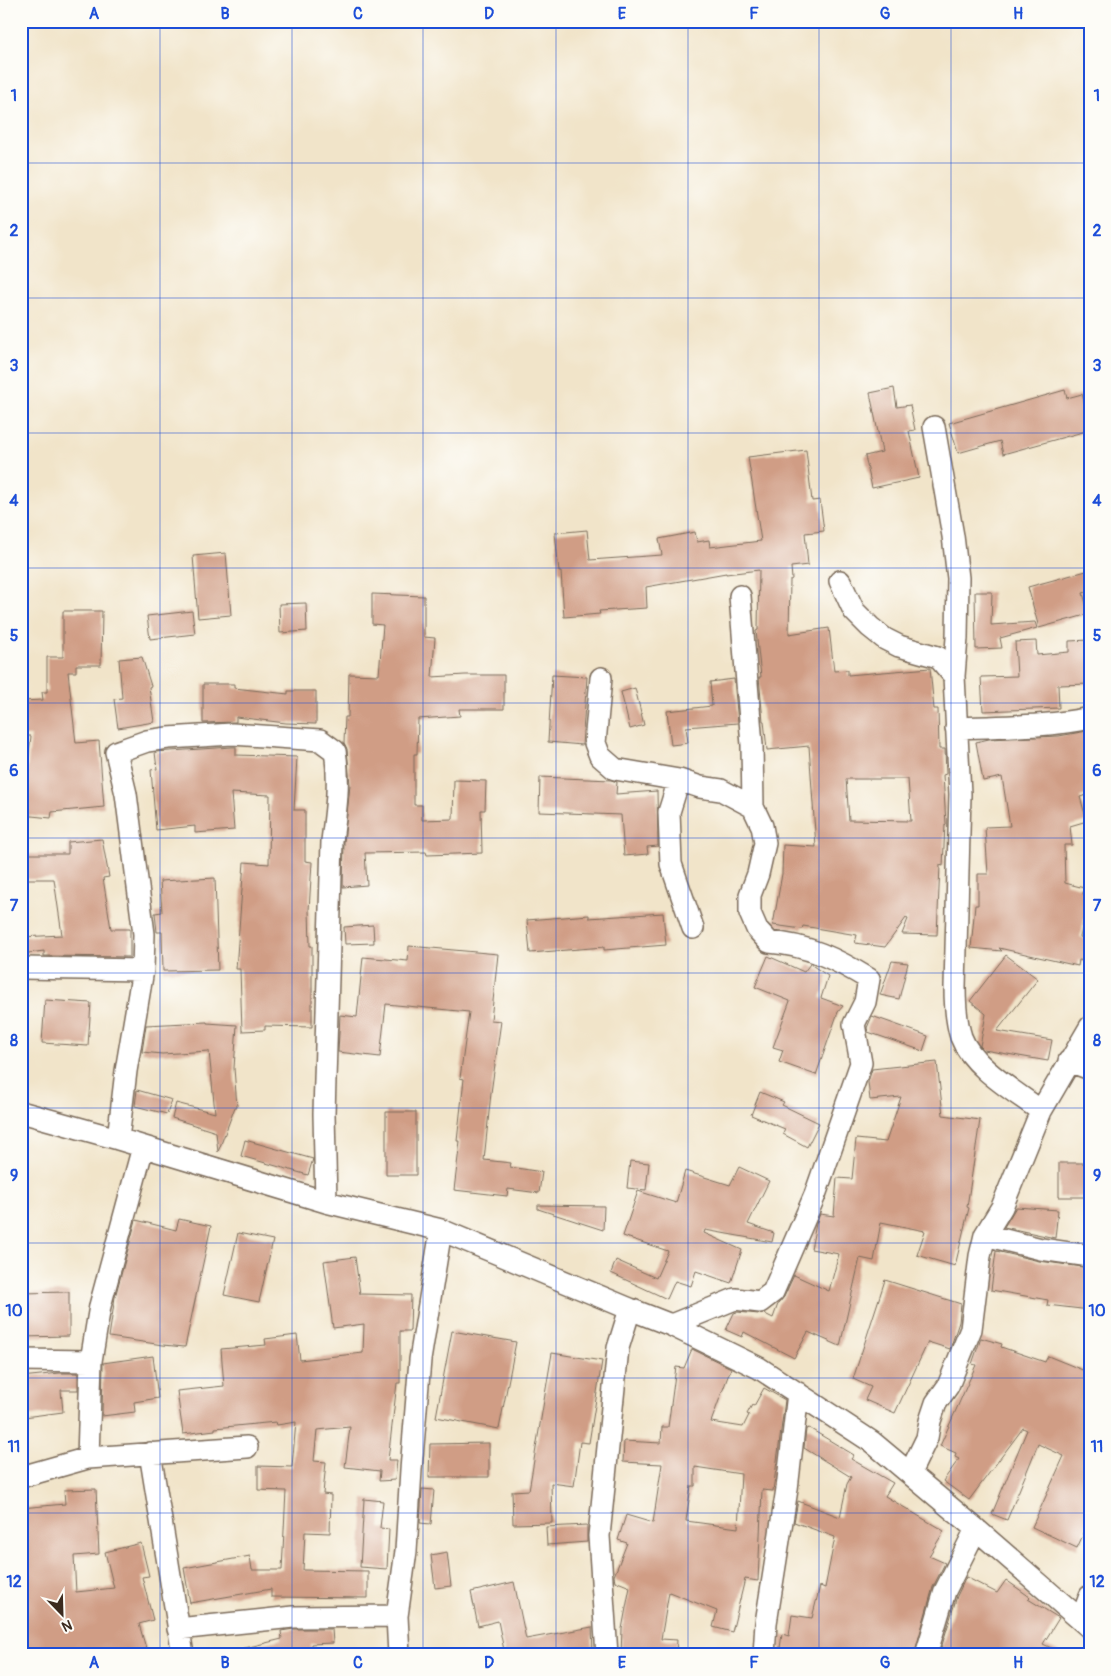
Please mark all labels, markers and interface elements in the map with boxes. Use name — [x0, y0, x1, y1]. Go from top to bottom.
text: A — [89, 4, 100, 24]
text: B — [220, 4, 230, 24]
text: C — [353, 4, 363, 24]
text: D — [484, 4, 494, 24]
text: E — [618, 4, 627, 24]
text: F — [749, 4, 759, 24]
text: G — [880, 4, 891, 24]
text: H — [1013, 4, 1023, 24]
text: 1 — [11, 86, 17, 106]
text: 1 — [1094, 86, 1100, 106]
text: 2 — [10, 221, 19, 241]
text: 2 — [1093, 221, 1102, 241]
text: 3 — [10, 356, 19, 376]
text: 3 — [1093, 356, 1102, 376]
text: 4 — [9, 491, 19, 511]
text: 4 — [1092, 491, 1102, 511]
text: 5 — [10, 626, 19, 646]
text: 5 — [1093, 626, 1102, 646]
text: 6 — [9, 761, 19, 781]
text: 6 — [1092, 761, 1102, 781]
text: 7 — [10, 896, 19, 916]
text: 7 — [1093, 896, 1102, 916]
text: 8 — [10, 1031, 18, 1051]
text: 8 — [1093, 1031, 1101, 1051]
text: 9 — [10, 1166, 18, 1186]
text: 9 — [1093, 1166, 1101, 1186]
text: 10 — [5, 1301, 23, 1321]
text: 10 — [1088, 1301, 1106, 1321]
text: 11 — [8, 1437, 20, 1457]
text: 11 — [1091, 1437, 1103, 1457]
text: 12 — [6, 1572, 22, 1592]
text: 12 — [1089, 1572, 1105, 1592]
north arrow — [38, 1588, 88, 1638]
text: N — [59, 1616, 75, 1635]
text: A — [89, 1653, 100, 1673]
text: B — [220, 1653, 230, 1673]
text: C — [353, 1653, 363, 1673]
text: D — [484, 1653, 494, 1673]
text: E — [618, 1653, 627, 1673]
text: F — [749, 1653, 759, 1673]
text: G — [880, 1653, 891, 1673]
text: H — [1013, 1653, 1023, 1673]

